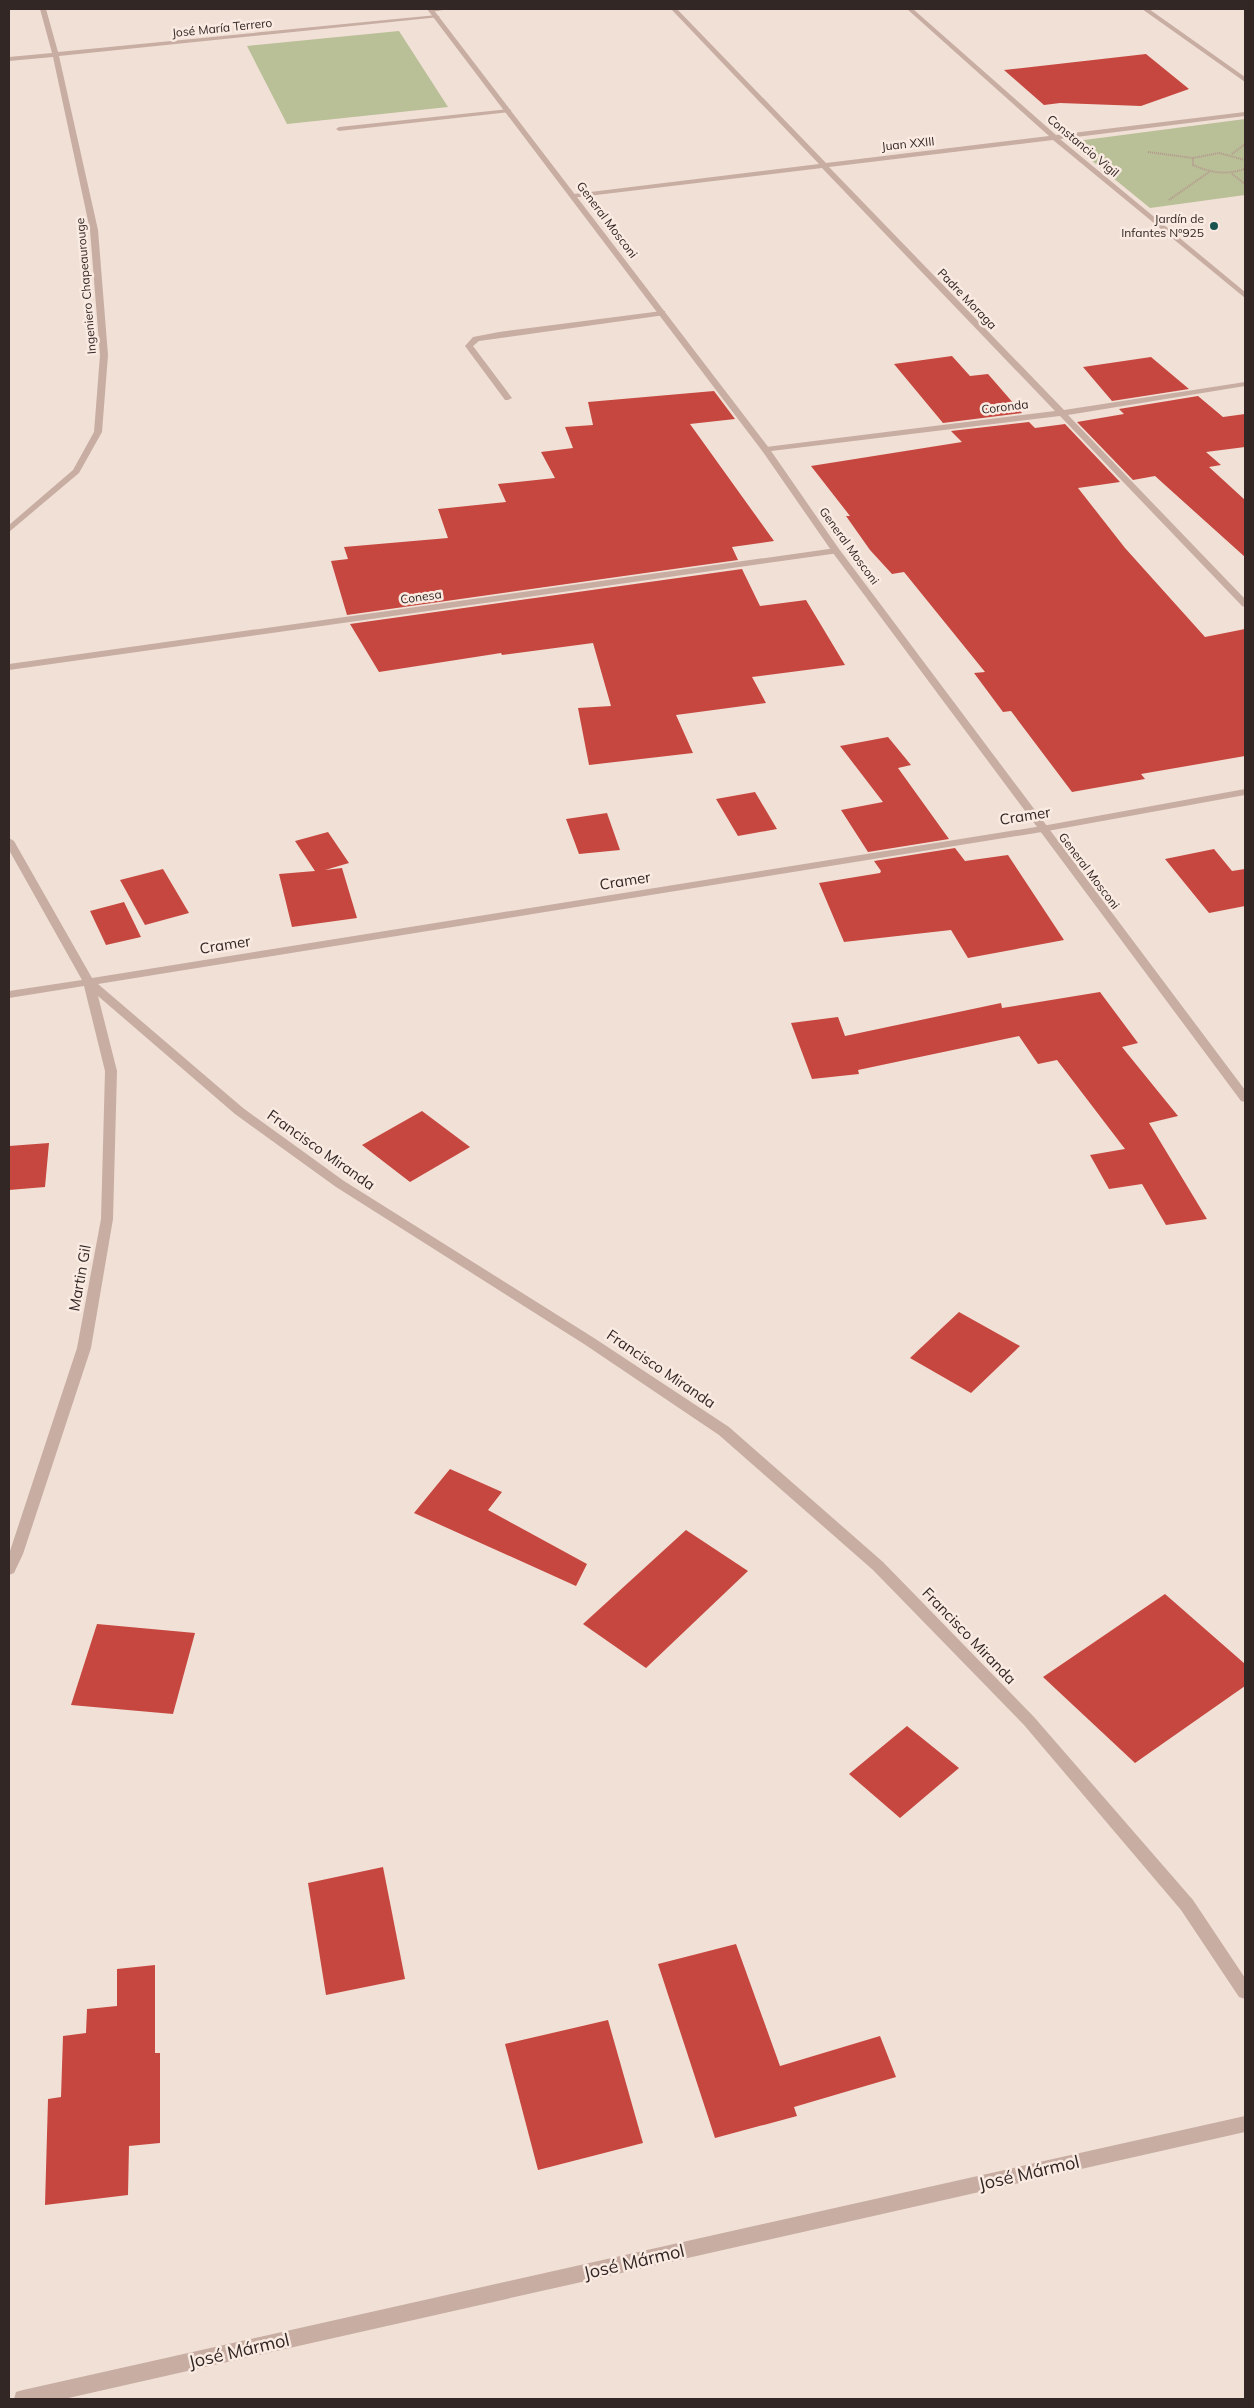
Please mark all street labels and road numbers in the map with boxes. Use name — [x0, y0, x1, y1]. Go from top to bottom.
street label: José María Terrero — [171, 15, 273, 40]
street label: Constancio Vigil — [1044, 111, 1122, 180]
street label: Juan XXIII — [881, 133, 935, 154]
street label: General Mosconi — [574, 178, 641, 261]
street label: Ingeniero Chapeaurouge — [72, 217, 99, 355]
street label: Padre Moraga — [935, 265, 1000, 332]
street label: Coronda — [981, 396, 1029, 417]
street label: General Mosconi — [816, 504, 883, 587]
street label: Conesa — [399, 586, 442, 607]
street label: Cramer — [998, 802, 1052, 829]
street label: General Mosconi — [1056, 829, 1123, 912]
street label: Cramer — [598, 867, 652, 894]
street label: Cramer — [198, 931, 252, 958]
street label: Francisco Miranda — [264, 1105, 379, 1194]
street label: Martin Gil — [64, 1243, 95, 1313]
street label: Francisco Miranda — [603, 1325, 719, 1412]
street label: Francisco Miranda — [918, 1583, 1020, 1688]
street label: José Mármol — [976, 2150, 1082, 2195]
street label: José Mármol — [581, 2239, 687, 2284]
street label: José Mármol — [186, 2328, 292, 2373]

